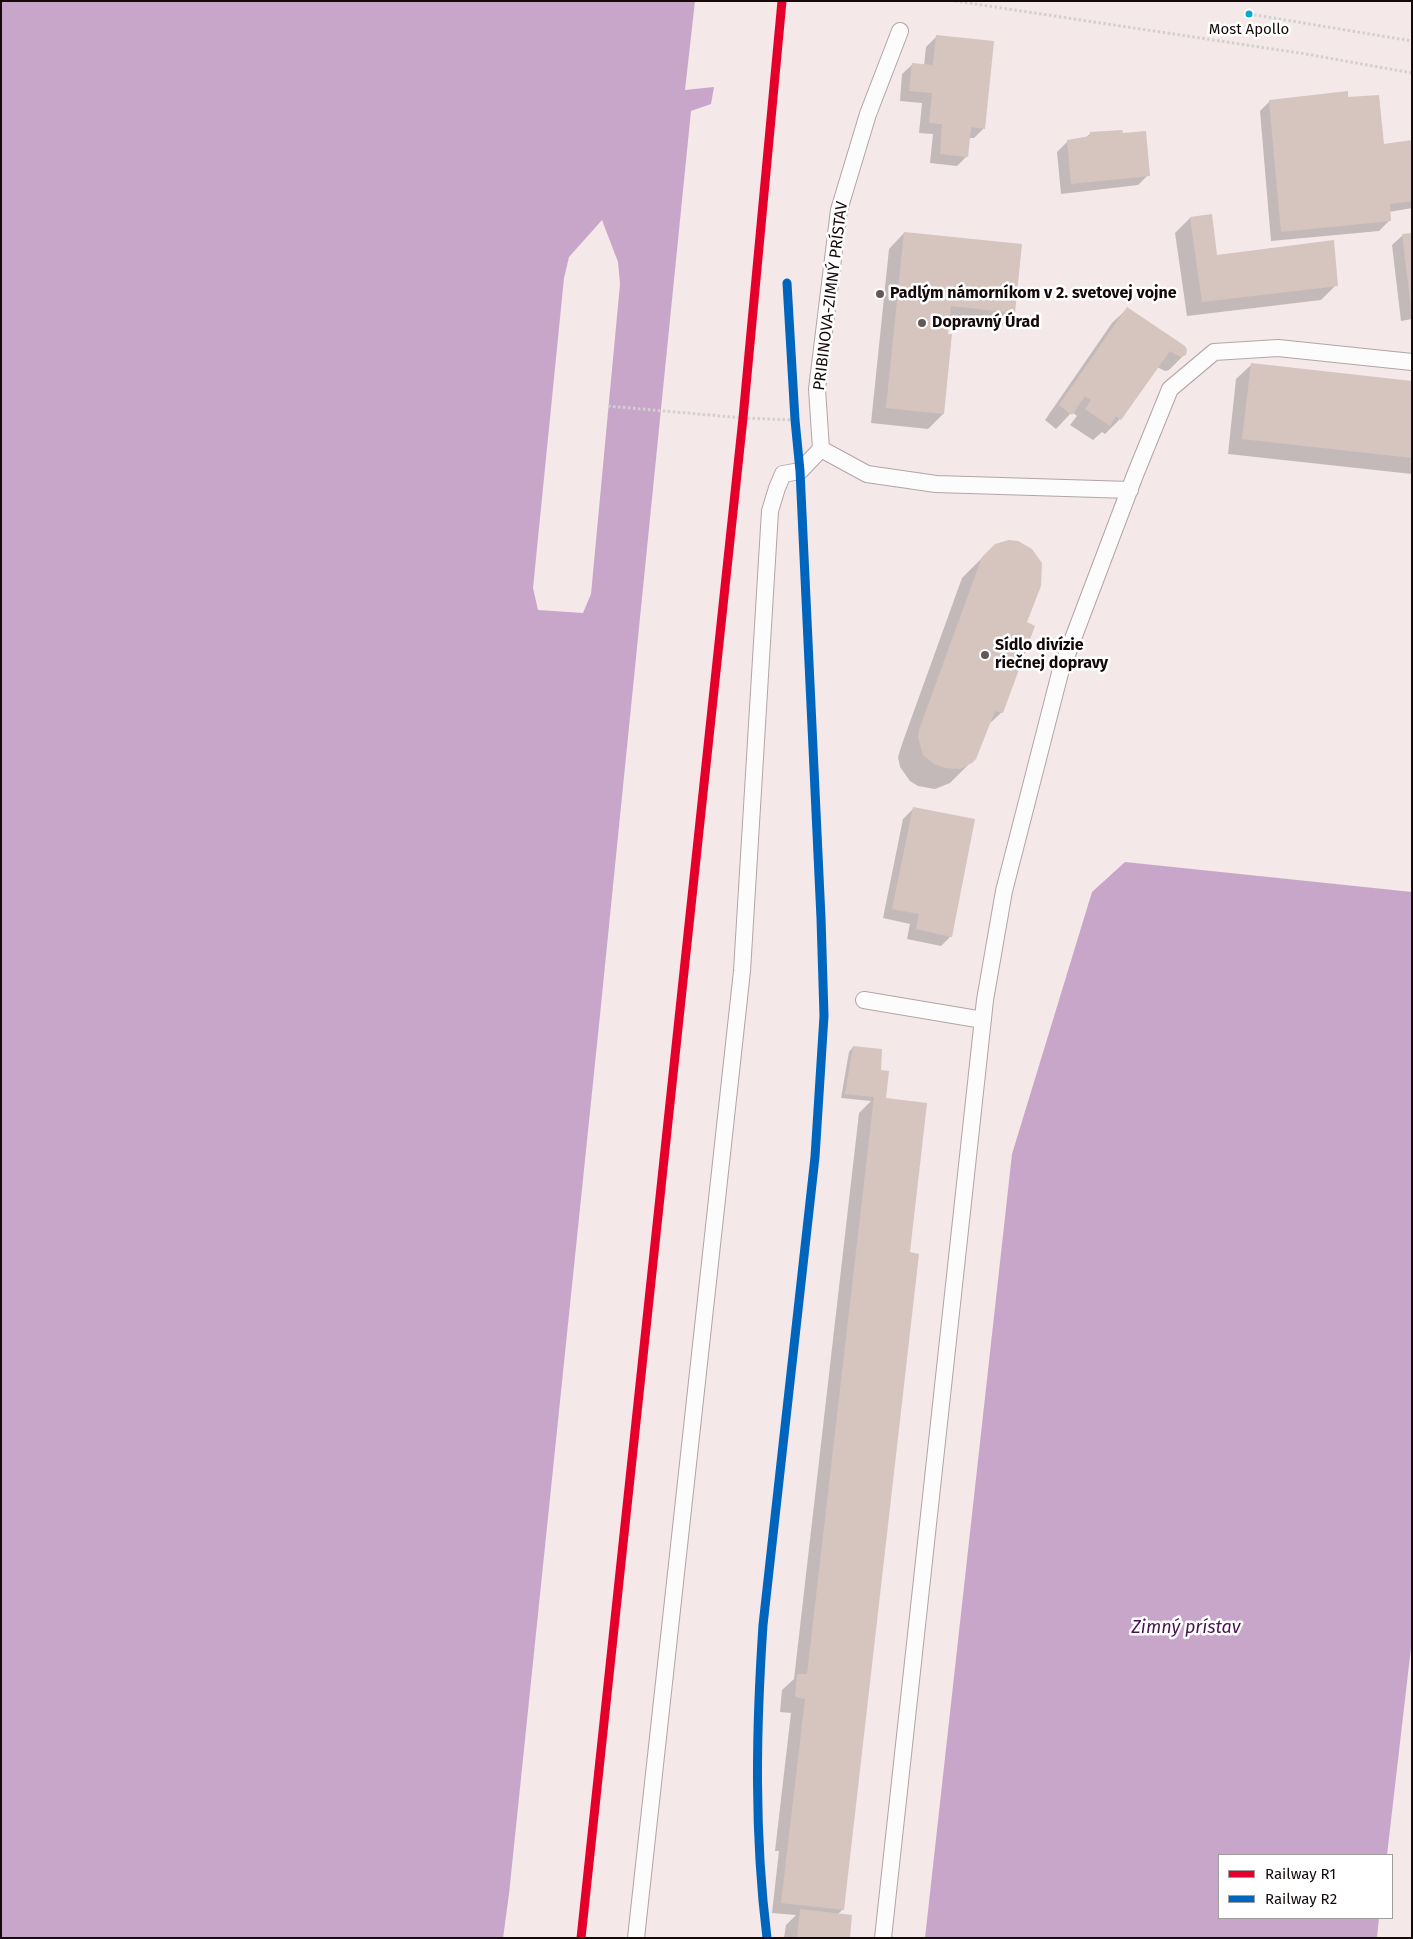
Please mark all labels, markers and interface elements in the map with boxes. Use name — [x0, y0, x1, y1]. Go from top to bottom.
marker: Most Apollo — [1244, 9, 1254, 19]
place label: Most Apollo — [1209, 21, 1289, 39]
street label: PRIBINOVA-ZIMNÝ PRÍSTAV — [810, 200, 852, 392]
place label: Padlým námorníkom v 2. svetovej vojne — [890, 284, 1177, 304]
marker: Padlým námorníkom v 2. svetovej vojne — [874, 288, 886, 300]
place label: Dopravný Úrad — [932, 313, 1040, 333]
marker: Dopravný Úrad — [916, 317, 928, 329]
place label: Sídlo divízie riečnej dopravy — [995, 636, 1108, 674]
marker: Sídlo divízie riečnej dopravy — [979, 649, 991, 661]
water label: Zimný prístav — [1132, 1617, 1240, 1639]
legend — [1218, 1854, 1393, 1919]
text: Railway R1 — [1265, 1865, 1336, 1883]
text: Railway R2 — [1265, 1890, 1337, 1908]

